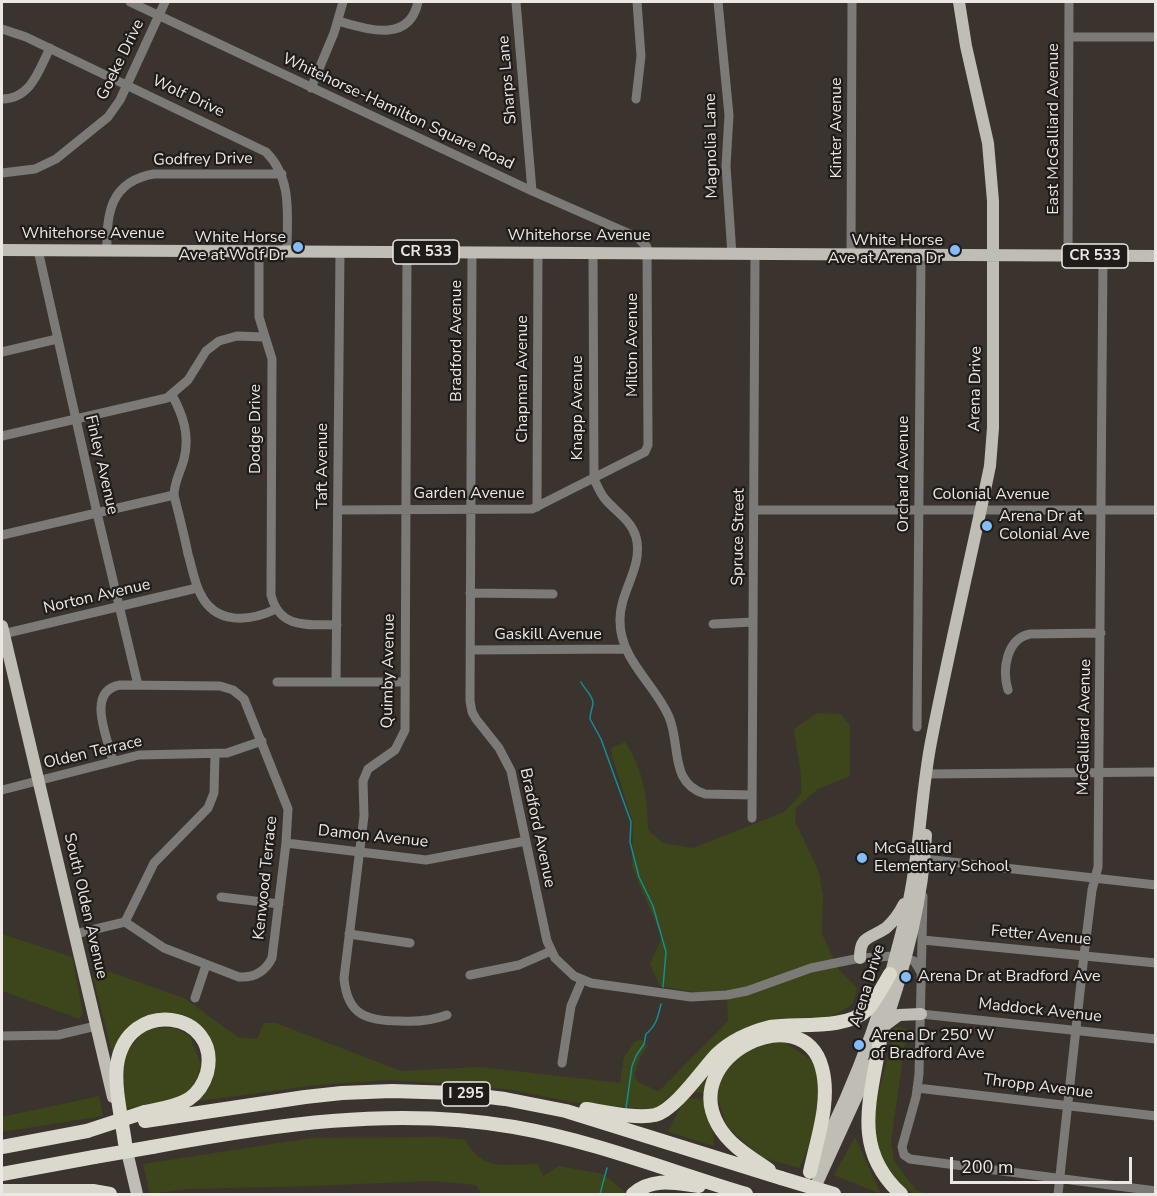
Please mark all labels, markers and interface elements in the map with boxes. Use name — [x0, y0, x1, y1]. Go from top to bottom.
street label: Goeke Drive — [93, 17, 149, 103]
street label: Sharps Lane — [495, 35, 521, 125]
street label: East McGalliard Avenue — [1044, 43, 1064, 215]
street label: Whitehorse-Hamilton Square Road — [279, 50, 517, 174]
street label: Wolf Drive — [149, 72, 227, 122]
street label: Kinter Avenue — [827, 77, 847, 179]
street label: Magnolia Lane — [701, 93, 723, 199]
street label: Godfrey Drive — [153, 150, 253, 170]
street label: Whitehorse Avenue — [22, 224, 164, 244]
street label: Whitehorse Avenue — [508, 226, 650, 246]
place label: White Horse Ave at Wolf Dr — [179, 228, 286, 266]
place label: White Horse Ave at Arena Dr — [828, 231, 943, 269]
marker: White Horse Ave at Wolf Dr — [291, 240, 305, 254]
road number: CR 533 — [393, 240, 459, 264]
marker: White Horse Ave at Arena Dr — [948, 243, 962, 257]
road number: CR 533 — [1062, 244, 1128, 268]
street label: Bradford Avenue — [447, 280, 467, 402]
street label: Milton Avenue — [623, 293, 643, 397]
street label: Chapman Avenue — [513, 315, 533, 443]
street label: Arena Drive — [966, 346, 986, 432]
street label: Knapp Avenue — [568, 356, 588, 460]
street label: Dodge Drive — [246, 384, 266, 474]
street label: Finley Avenue — [80, 413, 122, 517]
street label: Orchard Avenue — [894, 416, 914, 532]
street label: Taft Avenue — [313, 423, 333, 509]
street label: Garden Avenue — [413, 484, 525, 504]
street label: Colonial Avenue — [932, 485, 1050, 505]
street label: Spruce Street — [729, 488, 749, 586]
place label: Arena Dr at Colonial Ave — [999, 507, 1090, 545]
marker: Arena Dr at Colonial Ave — [980, 519, 994, 533]
street label: Norton Avenue — [42, 575, 152, 619]
street label: Quimby Avenue — [378, 614, 400, 728]
street label: Gaskill Avenue — [494, 625, 602, 645]
street label: McGalliard Avenue — [1074, 659, 1096, 795]
street label: Olden Terrace — [42, 732, 144, 774]
street label: Bradford Avenue — [515, 766, 559, 890]
street label: Kenwood Terrace — [250, 815, 282, 941]
street label: Damon Avenue — [317, 822, 429, 852]
street label: South Olden Avenue — [59, 831, 111, 981]
place label: McGalliard Elementary School — [874, 839, 1009, 877]
marker: McGalliard Elementary School — [855, 851, 869, 865]
street label: Fetter Avenue — [990, 922, 1092, 950]
street label: Arena Drive — [846, 942, 890, 1030]
place label: Arena Dr at Bradford Ave — [918, 967, 1101, 987]
marker: Arena Dr at Bradford Ave — [899, 970, 913, 984]
street label: Maddock Avenue — [977, 995, 1103, 1027]
place label: Arena Dr 250' W of Bradford Ave — [871, 1026, 994, 1064]
marker: Arena Dr 250' W of Bradford Ave — [852, 1038, 866, 1052]
street label: Thropp Avenue — [982, 1071, 1094, 1103]
road number: I 295 — [442, 1082, 490, 1106]
scale bar — [953, 1145, 1134, 1183]
text: 200 m — [961, 1155, 1013, 1179]

